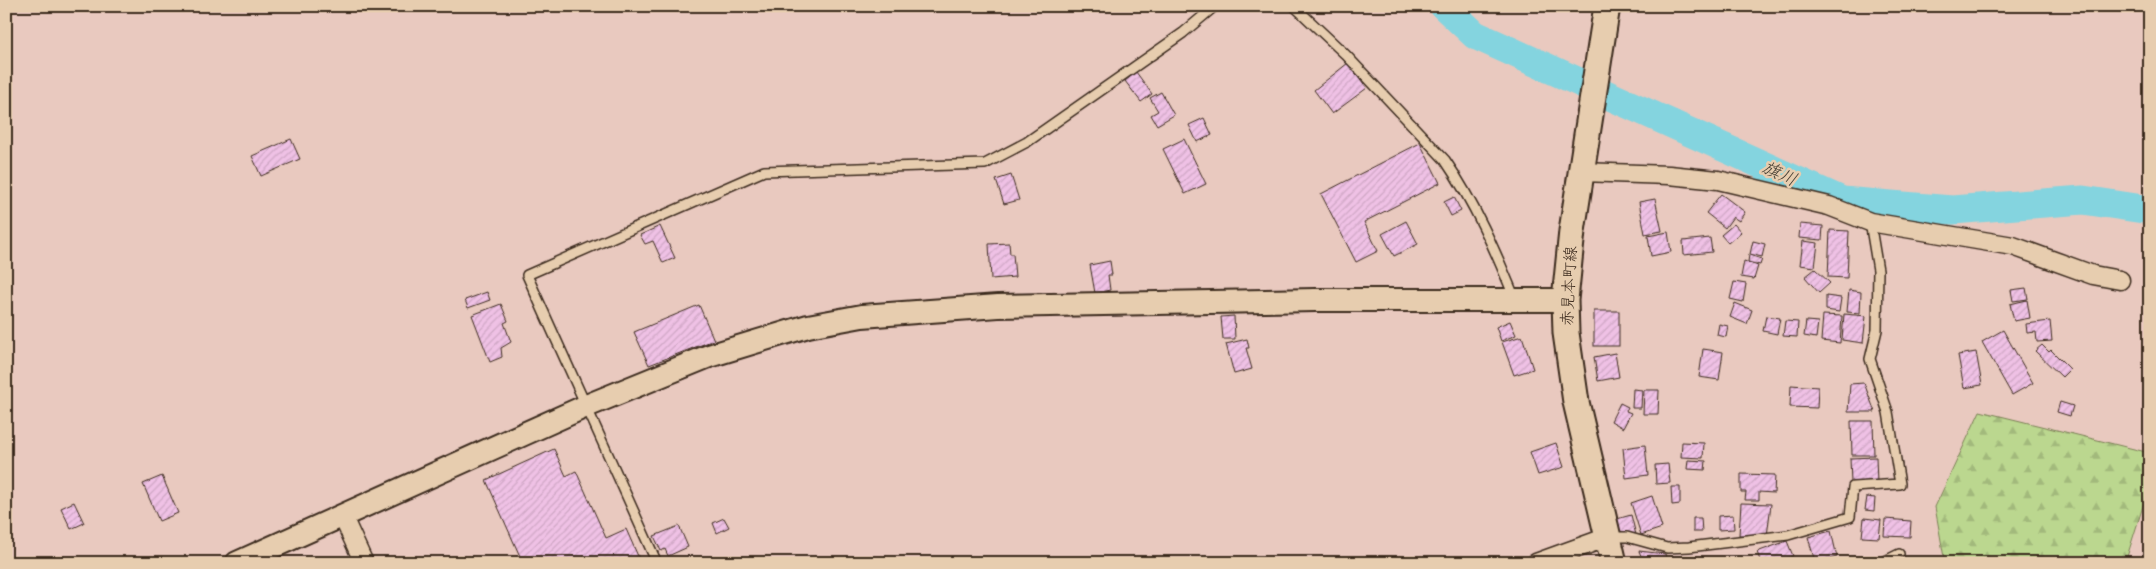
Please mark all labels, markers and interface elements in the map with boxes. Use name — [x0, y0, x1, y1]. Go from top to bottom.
water label: 旗川 — [1758, 154, 1802, 192]
street label: 赤見本町線 — [1555, 245, 1581, 327]

